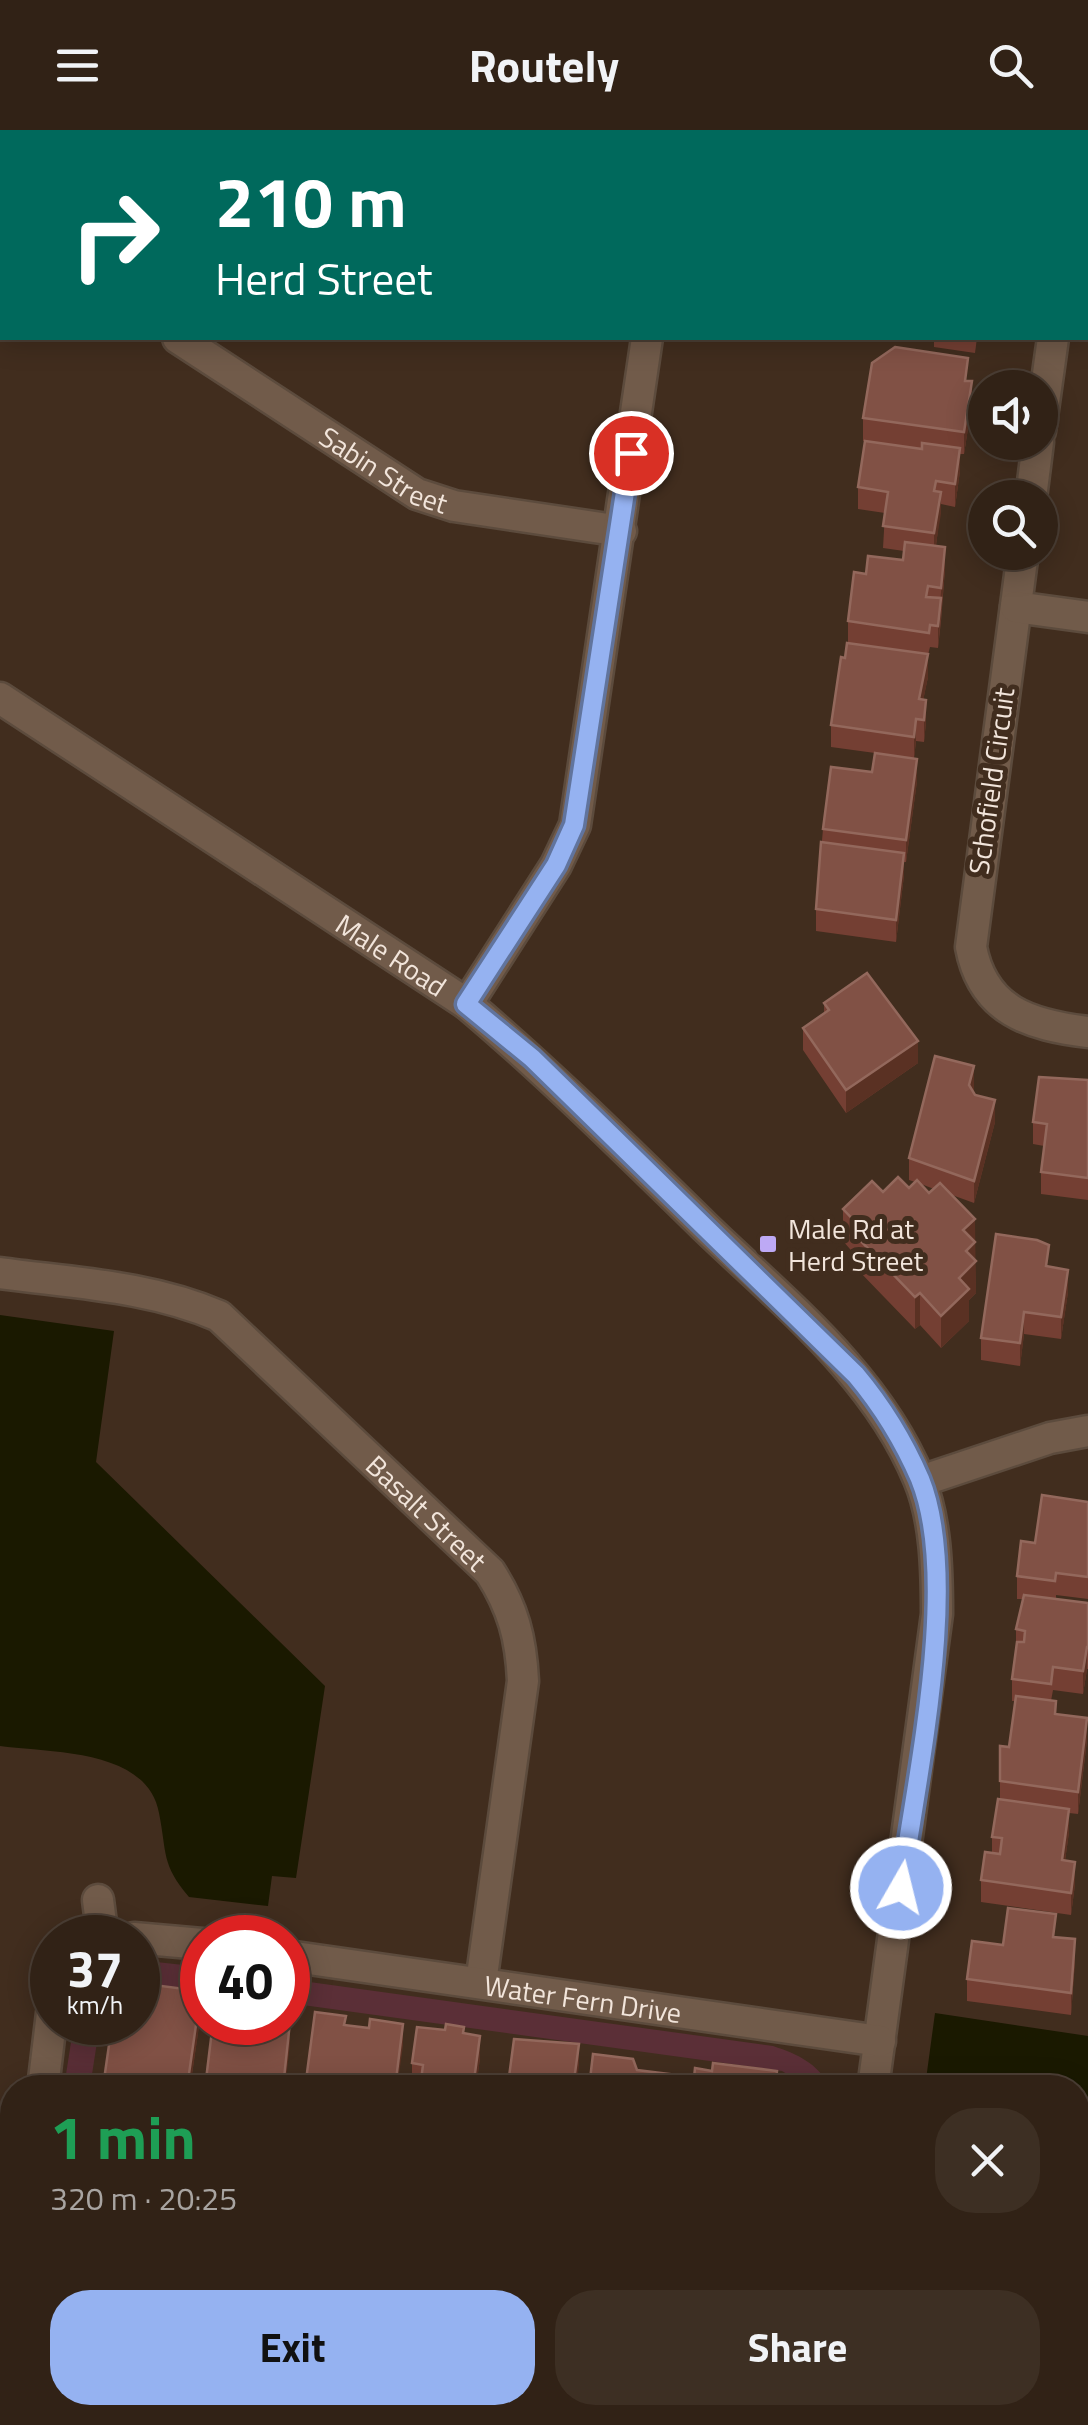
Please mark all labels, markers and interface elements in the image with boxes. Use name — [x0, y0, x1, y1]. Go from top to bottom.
text: Routely — [469, 31, 619, 99]
icon: menu — [50, 38, 105, 93]
icon: search — [983, 38, 1038, 93]
text: 210 m — [215, 148, 407, 254]
icon: right — [50, 170, 180, 300]
text: Herd Street — [215, 244, 433, 312]
map controls — [968, 370, 1058, 570]
button: sound — [968, 370, 1058, 460]
pin — [589, 411, 674, 496]
street label: Sabin Street — [311, 415, 454, 524]
icon: arrive — [604, 426, 659, 481]
button: search — [968, 480, 1058, 570]
street label: Schofield Circuit — [957, 685, 1025, 877]
street label: Male Road — [327, 902, 456, 1007]
place label: Male Rd at Herd Street — [788, 1207, 924, 1282]
marker: Male Rd at Herd Street — [757, 1233, 779, 1255]
street label: Basalt Street — [357, 1444, 497, 1581]
position arrow — [849, 1836, 953, 1940]
speed limit sign: 40 — [180, 1915, 310, 2045]
text: 37 — [67, 1930, 123, 2006]
street label: Water Fern Drive — [482, 1963, 684, 2034]
text: km/h — [67, 1986, 123, 2024]
text: 1 min — [50, 2091, 196, 2182]
button: close — [935, 2108, 1040, 2213]
text: 320 m · 20:25 — [50, 2174, 237, 2222]
button: Exit — [50, 2290, 535, 2405]
button: Share — [555, 2290, 1040, 2405]

